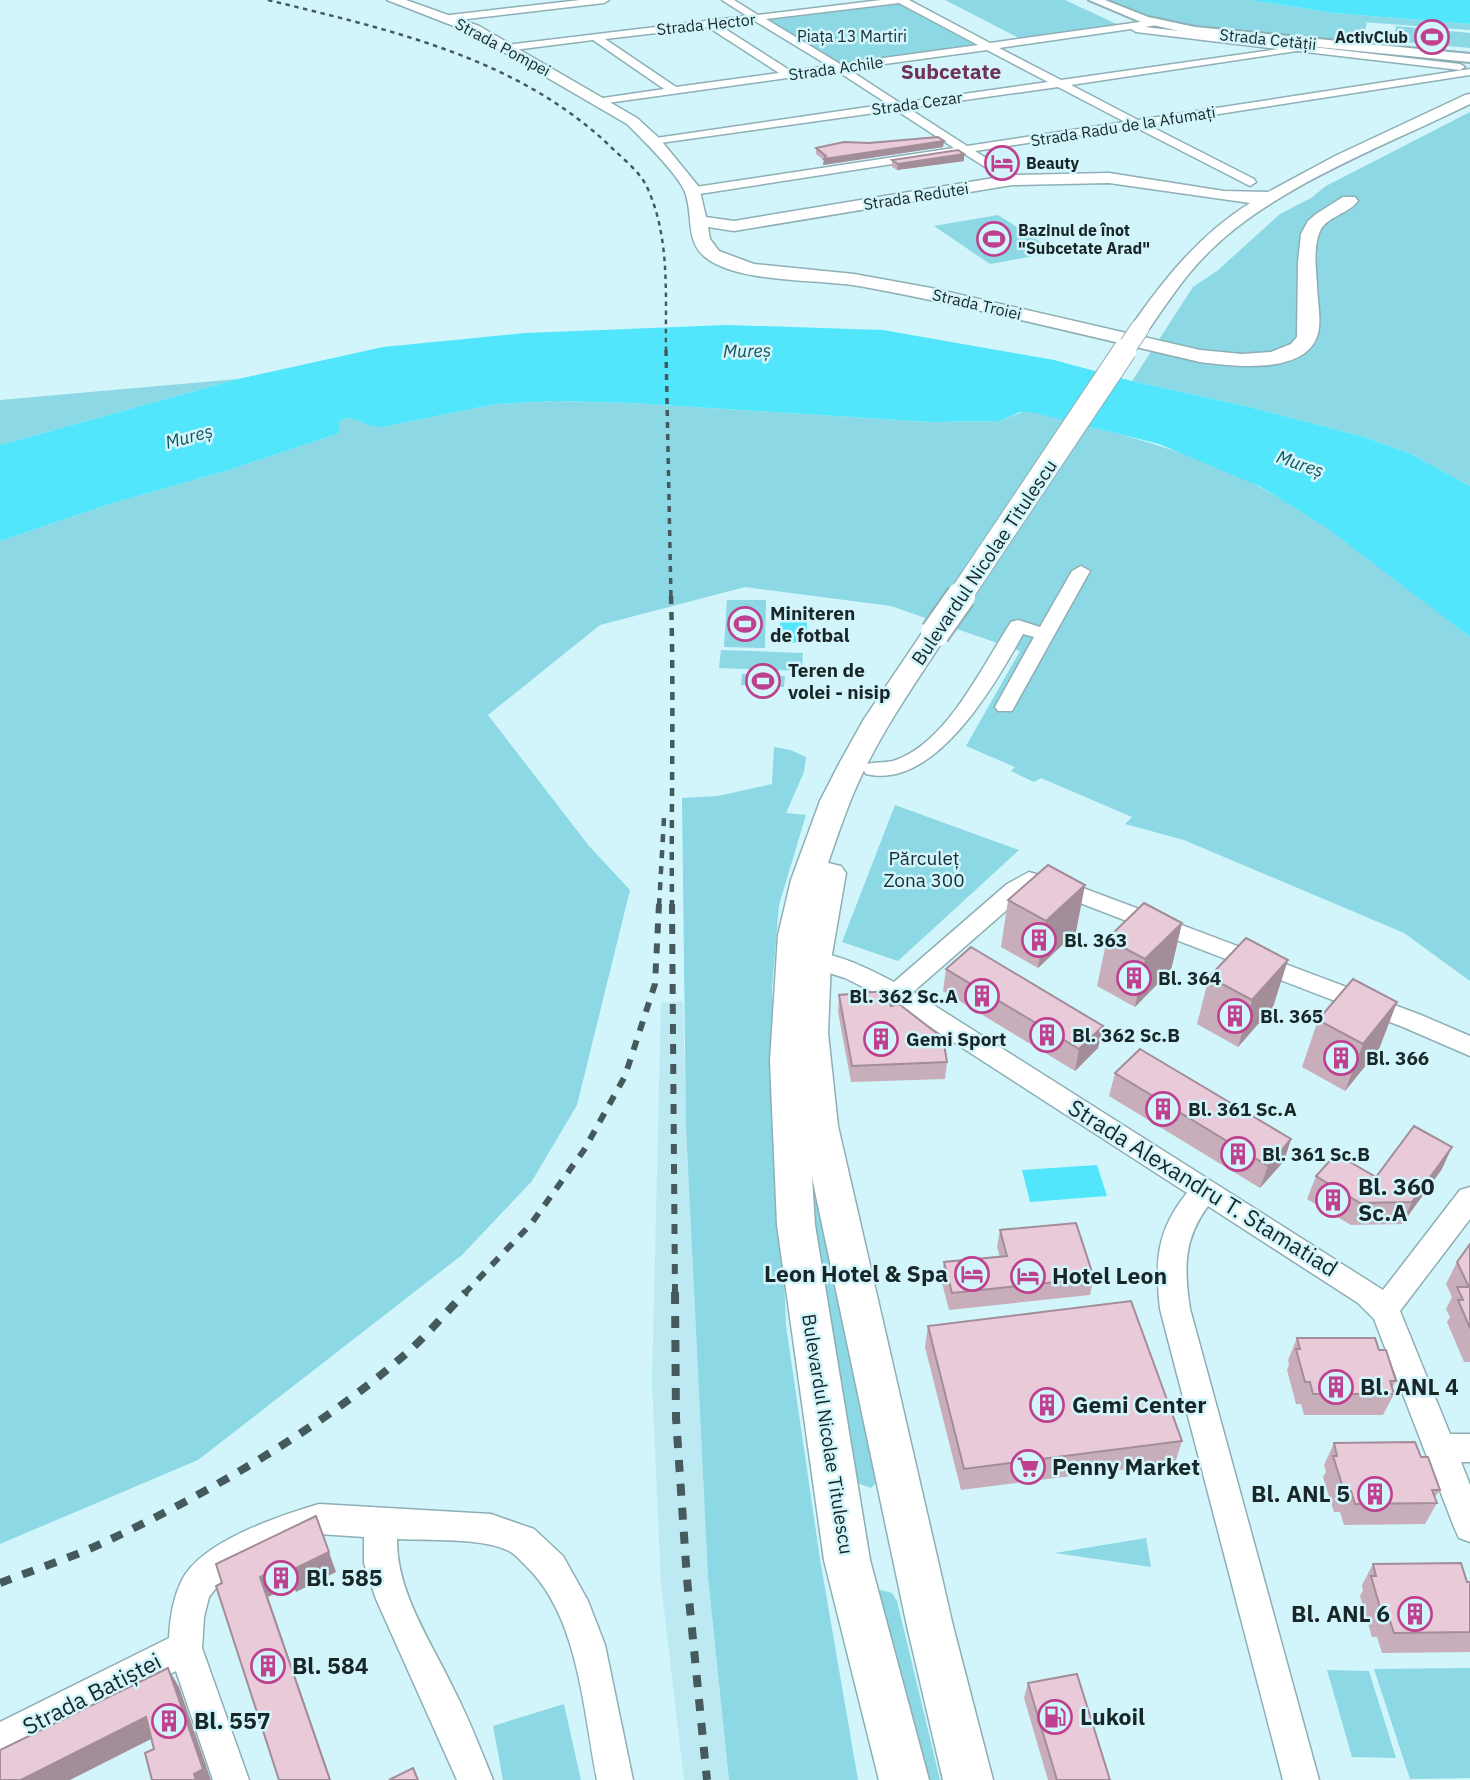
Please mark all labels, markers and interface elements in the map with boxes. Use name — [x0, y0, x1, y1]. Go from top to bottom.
street label: Strada Hector — [656, 9, 757, 39]
street label: Strada Pompei — [452, 13, 554, 81]
sports icon: ActivClub — [1413, 18, 1451, 56]
street label: Strada Cetății — [1218, 24, 1317, 55]
park label: Piața 13 Martiri — [797, 26, 907, 47]
place label: ActivClub — [1335, 27, 1408, 47]
street label: Strada Achile — [787, 51, 885, 85]
district label: Subcetate — [901, 57, 1001, 85]
street label: Strada Cezar — [870, 87, 964, 119]
street label: Strada Radu de la Afumați — [1029, 102, 1217, 151]
hotel icon: Beauty — [983, 144, 1021, 182]
place label: Beauty — [1026, 153, 1079, 173]
street label: Strada Redutei — [862, 178, 970, 214]
sports icon: Bazinul de înot "Subcetate Arad" — [975, 220, 1013, 258]
place label: Bazinul de înot "Subcetate Arad" — [1018, 220, 1150, 258]
street label: Strada Troiei — [930, 284, 1024, 324]
water label: Mureș — [723, 339, 771, 362]
water label: Mureș — [163, 419, 215, 454]
water label: Mureș — [1274, 445, 1327, 482]
street label: Bulevardul Nicolae Titulescu — [906, 455, 1062, 669]
place label: Miniteren de fotbal — [770, 601, 855, 647]
sports icon: Miniteren de fotbal — [726, 605, 764, 643]
place label: Teren de volei - nisip — [788, 658, 891, 704]
sports icon: Teren de volei - nisip — [744, 662, 782, 700]
park label: Părculeț Zona 300 — [883, 846, 965, 892]
building icon: Bl. 363 — [1020, 921, 1058, 959]
place label: Bl. 363 — [1064, 928, 1127, 952]
building icon: Bl. 364 — [1115, 959, 1153, 997]
place label: Bl. 364 — [1158, 966, 1221, 990]
building icon: Bl. 362 Sc.A — [963, 977, 1001, 1015]
place label: Bl. 362 Sc.A — [849, 984, 958, 1008]
building icon: Bl. 365 — [1216, 997, 1254, 1035]
place label: Bl. 365 — [1260, 1004, 1323, 1028]
building icon: Bl. 362 Sc.B — [1028, 1016, 1066, 1054]
building icon: Gemi Sport — [862, 1020, 900, 1058]
place label: Bl. 362 Sc.B — [1072, 1023, 1180, 1047]
place label: Gemi Sport — [906, 1027, 1006, 1051]
building icon: Bl. 366 — [1322, 1039, 1360, 1077]
place label: Bl. 366 — [1366, 1046, 1429, 1070]
building icon: Bl. 361 Sc.A — [1144, 1090, 1182, 1128]
street label: Strada Alexandru T. Stamatiad — [1063, 1092, 1344, 1283]
place label: Bl. 361 Sc.A — [1188, 1097, 1297, 1121]
building icon: Bl. 361 Sc.B — [1219, 1135, 1257, 1173]
place label: Bl. 361 Sc.B — [1262, 1142, 1370, 1166]
place label: Bl. 360 Sc.A — [1358, 1171, 1435, 1227]
building icon: Bl. 360 Sc.A — [1314, 1181, 1352, 1219]
hotel icon: Leon Hotel & Spa — [953, 1255, 991, 1293]
hotel icon: Hotel Leon — [1009, 1257, 1047, 1295]
place label: Leon Hotel & Spa — [764, 1258, 948, 1288]
place label: Hotel Leon — [1052, 1260, 1167, 1290]
street label: Bulevardul Nicolae Titulescu — [797, 1312, 859, 1556]
building icon: Bl. ANL 4 — [1317, 1368, 1355, 1406]
place label: Bl. ANL 4 — [1360, 1371, 1459, 1401]
building icon: Gemi Center — [1028, 1386, 1066, 1424]
place label: Gemi Center — [1072, 1389, 1207, 1419]
supermarket icon: Penny Market — [1009, 1448, 1047, 1486]
place label: Penny Market — [1052, 1451, 1200, 1481]
building icon: Bl. ANL 5 — [1356, 1475, 1394, 1513]
place label: Bl. ANL 5 — [1251, 1478, 1350, 1508]
building icon: Bl. 585 — [262, 1559, 300, 1597]
place label: Bl. 585 — [306, 1562, 383, 1592]
building icon: Bl. ANL 6 — [1396, 1595, 1434, 1633]
place label: Bl. ANL 6 — [1291, 1598, 1390, 1628]
street label: Strada Batiștei — [17, 1645, 166, 1741]
building icon: Bl. 584 — [249, 1647, 287, 1685]
place label: Bl. 584 — [292, 1650, 369, 1680]
fuel station icon: Lukoil — [1036, 1698, 1074, 1736]
place label: Lukoil — [1080, 1701, 1145, 1731]
building icon: Bl. 557 — [150, 1702, 188, 1740]
place label: Bl. 557 — [194, 1705, 271, 1735]

